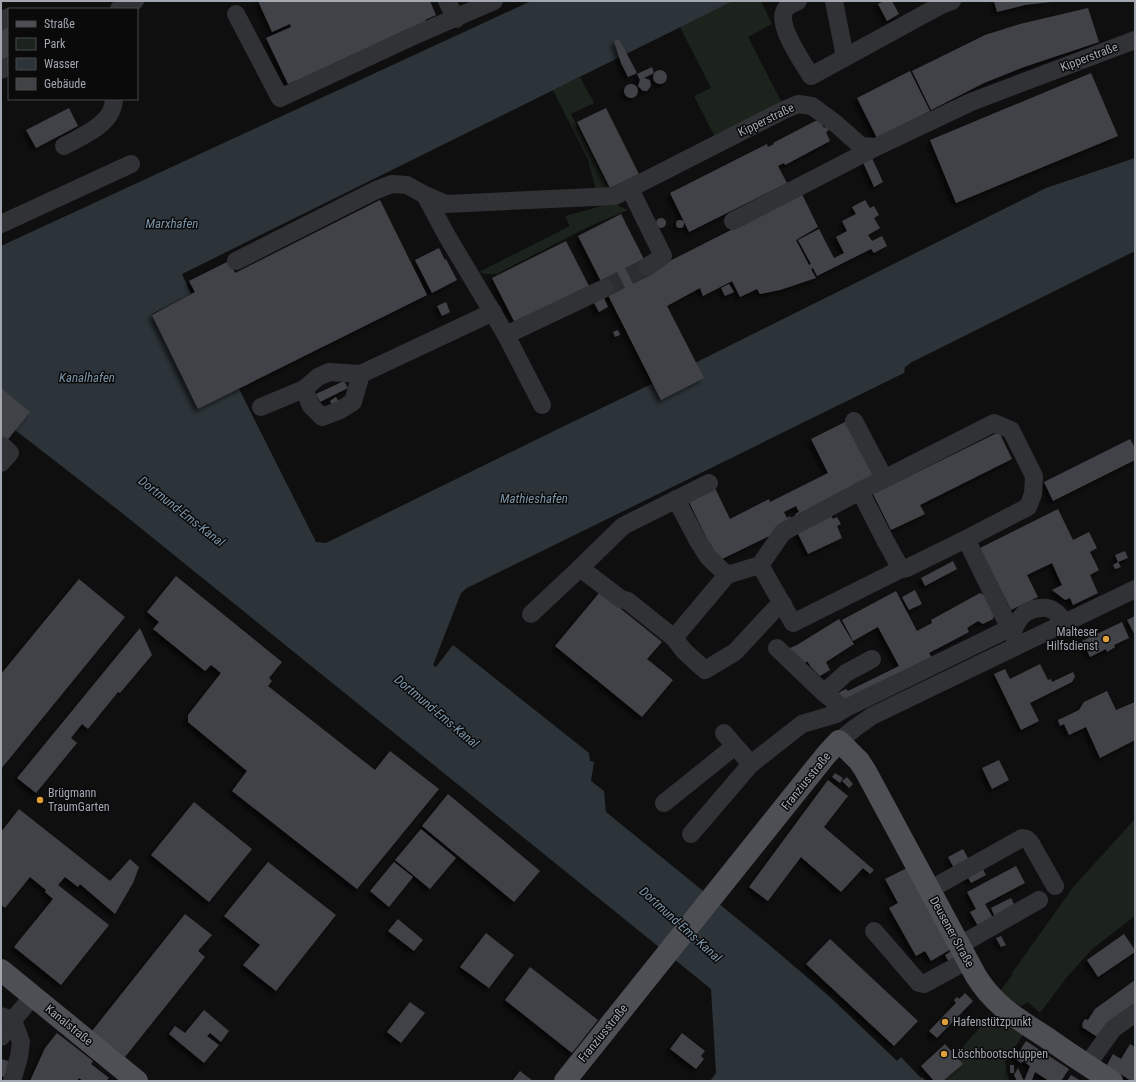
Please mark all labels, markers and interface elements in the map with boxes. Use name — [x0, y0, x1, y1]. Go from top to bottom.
legend — [8, 8, 138, 100]
text: Straße — [44, 17, 75, 31]
text: Park — [44, 37, 66, 51]
street label: Kipperstraße — [1058, 39, 1120, 74]
text: Wasser — [44, 57, 79, 71]
text: Gebäude — [44, 77, 86, 91]
street label: Kipperstraße — [736, 100, 797, 140]
water label: Marxhafen — [146, 216, 198, 231]
water label: Kanalhafen — [59, 370, 115, 385]
water label: Dortmund-Ems-Kanal — [136, 473, 229, 550]
water label: Mathieshafen — [500, 491, 568, 506]
place label: Malteser Hilfsdienst — [1047, 625, 1098, 653]
marker: Malteser Hilfsdienst — [1101, 634, 1111, 644]
water label: Dortmund-Ems-Kanal — [392, 672, 483, 752]
street label: Franziusstraße — [779, 749, 834, 813]
place label: Brügmann TraumGarten — [48, 786, 110, 814]
marker: Brügmann TraumGarten — [35, 795, 45, 805]
water label: Dortmund-Ems-Kanal — [637, 884, 726, 966]
street label: Deusener Straße — [927, 894, 977, 970]
street label: Franziusstraße — [576, 1001, 631, 1065]
street label: Kanalstraße — [43, 1002, 96, 1049]
place label: Hafenstützpunkt — [953, 1015, 1032, 1029]
marker: Hafenstützpunkt — [940, 1017, 950, 1027]
place label: Löschbootschuppen — [952, 1047, 1048, 1061]
marker: Löschbootschuppen — [939, 1049, 949, 1059]

